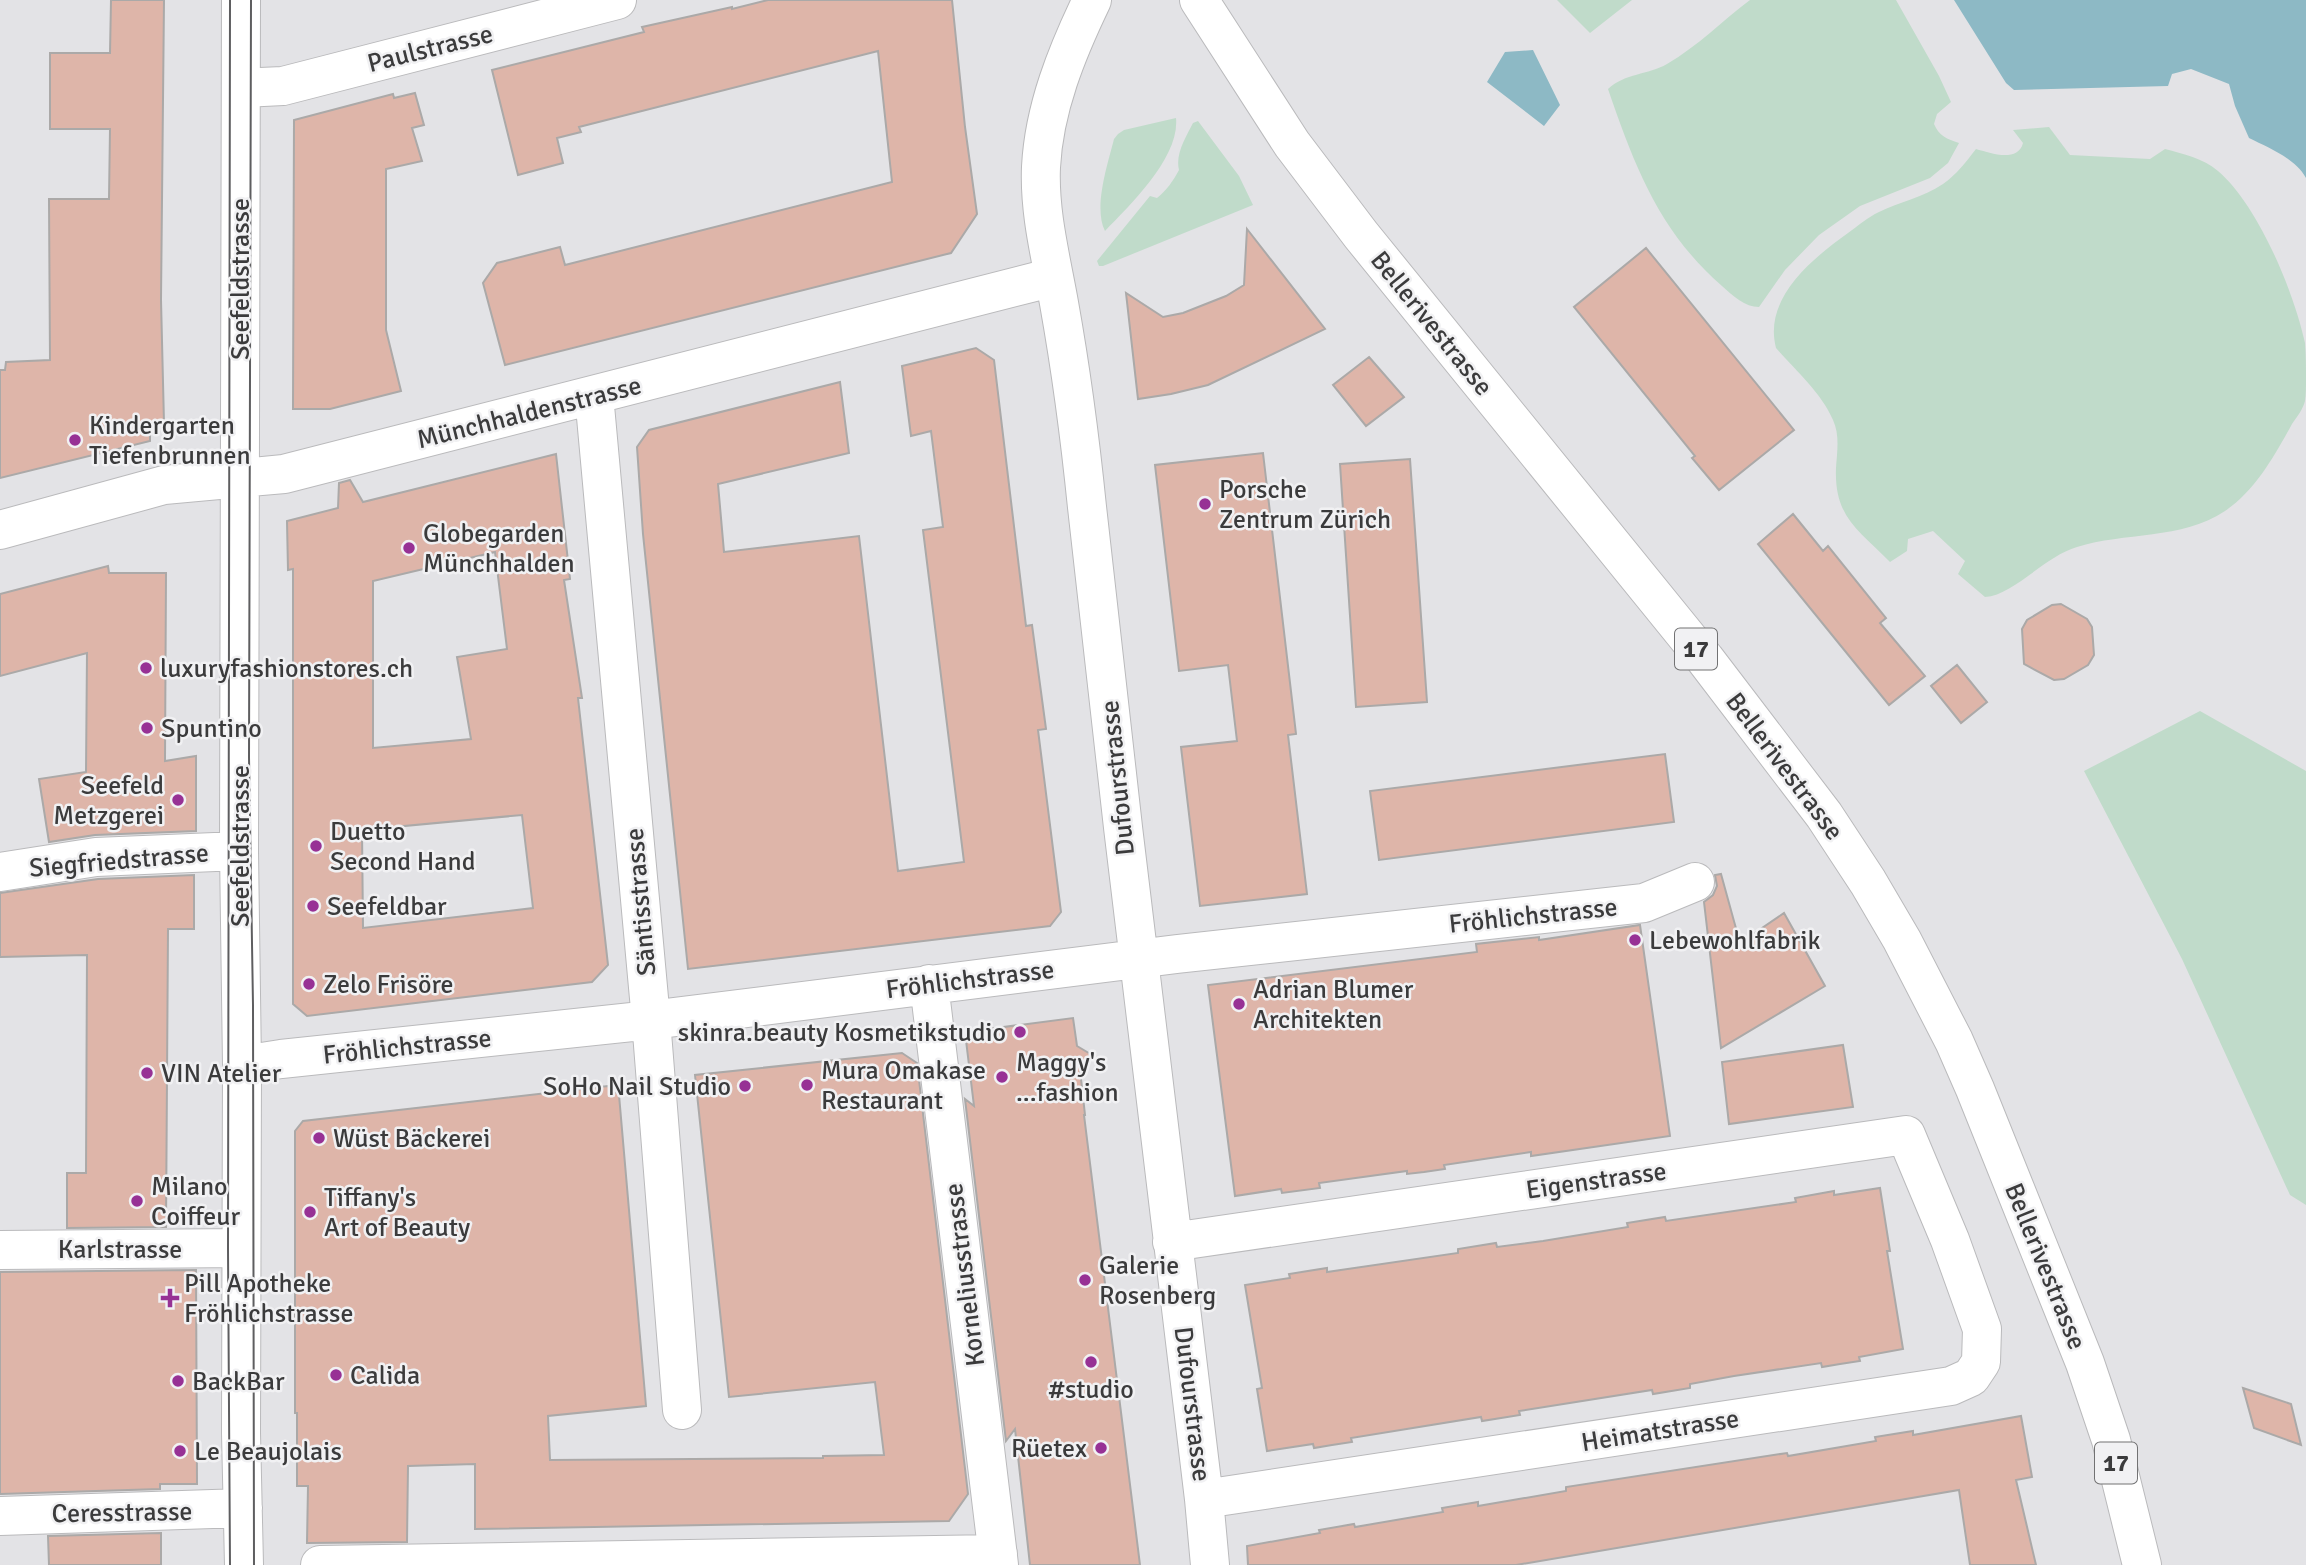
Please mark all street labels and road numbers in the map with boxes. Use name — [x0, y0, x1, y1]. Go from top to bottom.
street label: Paulstrasse — [364, 18, 496, 80]
street label: Seefeldstrasse — [225, 198, 257, 360]
street label: Bellerivestrasse — [1363, 245, 1499, 402]
street label: Münchhaldenstrasse — [414, 370, 645, 456]
road number: 17 — [1675, 628, 1717, 670]
street label: Bellerivestrasse — [1718, 686, 1850, 847]
street label: Dufourstrasse — [1094, 699, 1142, 857]
street label: Seefeldstrasse — [225, 765, 257, 927]
street label: Säntisstrasse — [619, 827, 663, 977]
street label: Siegfriedstrasse — [28, 837, 210, 885]
street label: Fröhlichstrasse — [1447, 891, 1619, 941]
street label: Fröhlichstrasse — [884, 954, 1056, 1006]
street label: Fröhlichstrasse — [321, 1022, 493, 1072]
street label: Eigenstrasse — [1524, 1155, 1668, 1207]
street label: Bellerivestrasse — [1997, 1179, 2093, 1354]
street label: Korneliusstrasse — [938, 1181, 992, 1368]
street label: Karlstrasse — [58, 1234, 182, 1266]
street label: Dufourstrasse — [1167, 1325, 1217, 1483]
street label: Heimatstrasse — [1579, 1403, 1741, 1459]
road number: 17 — [2095, 1442, 2137, 1484]
street label: Ceresstrasse — [51, 1496, 193, 1530]

